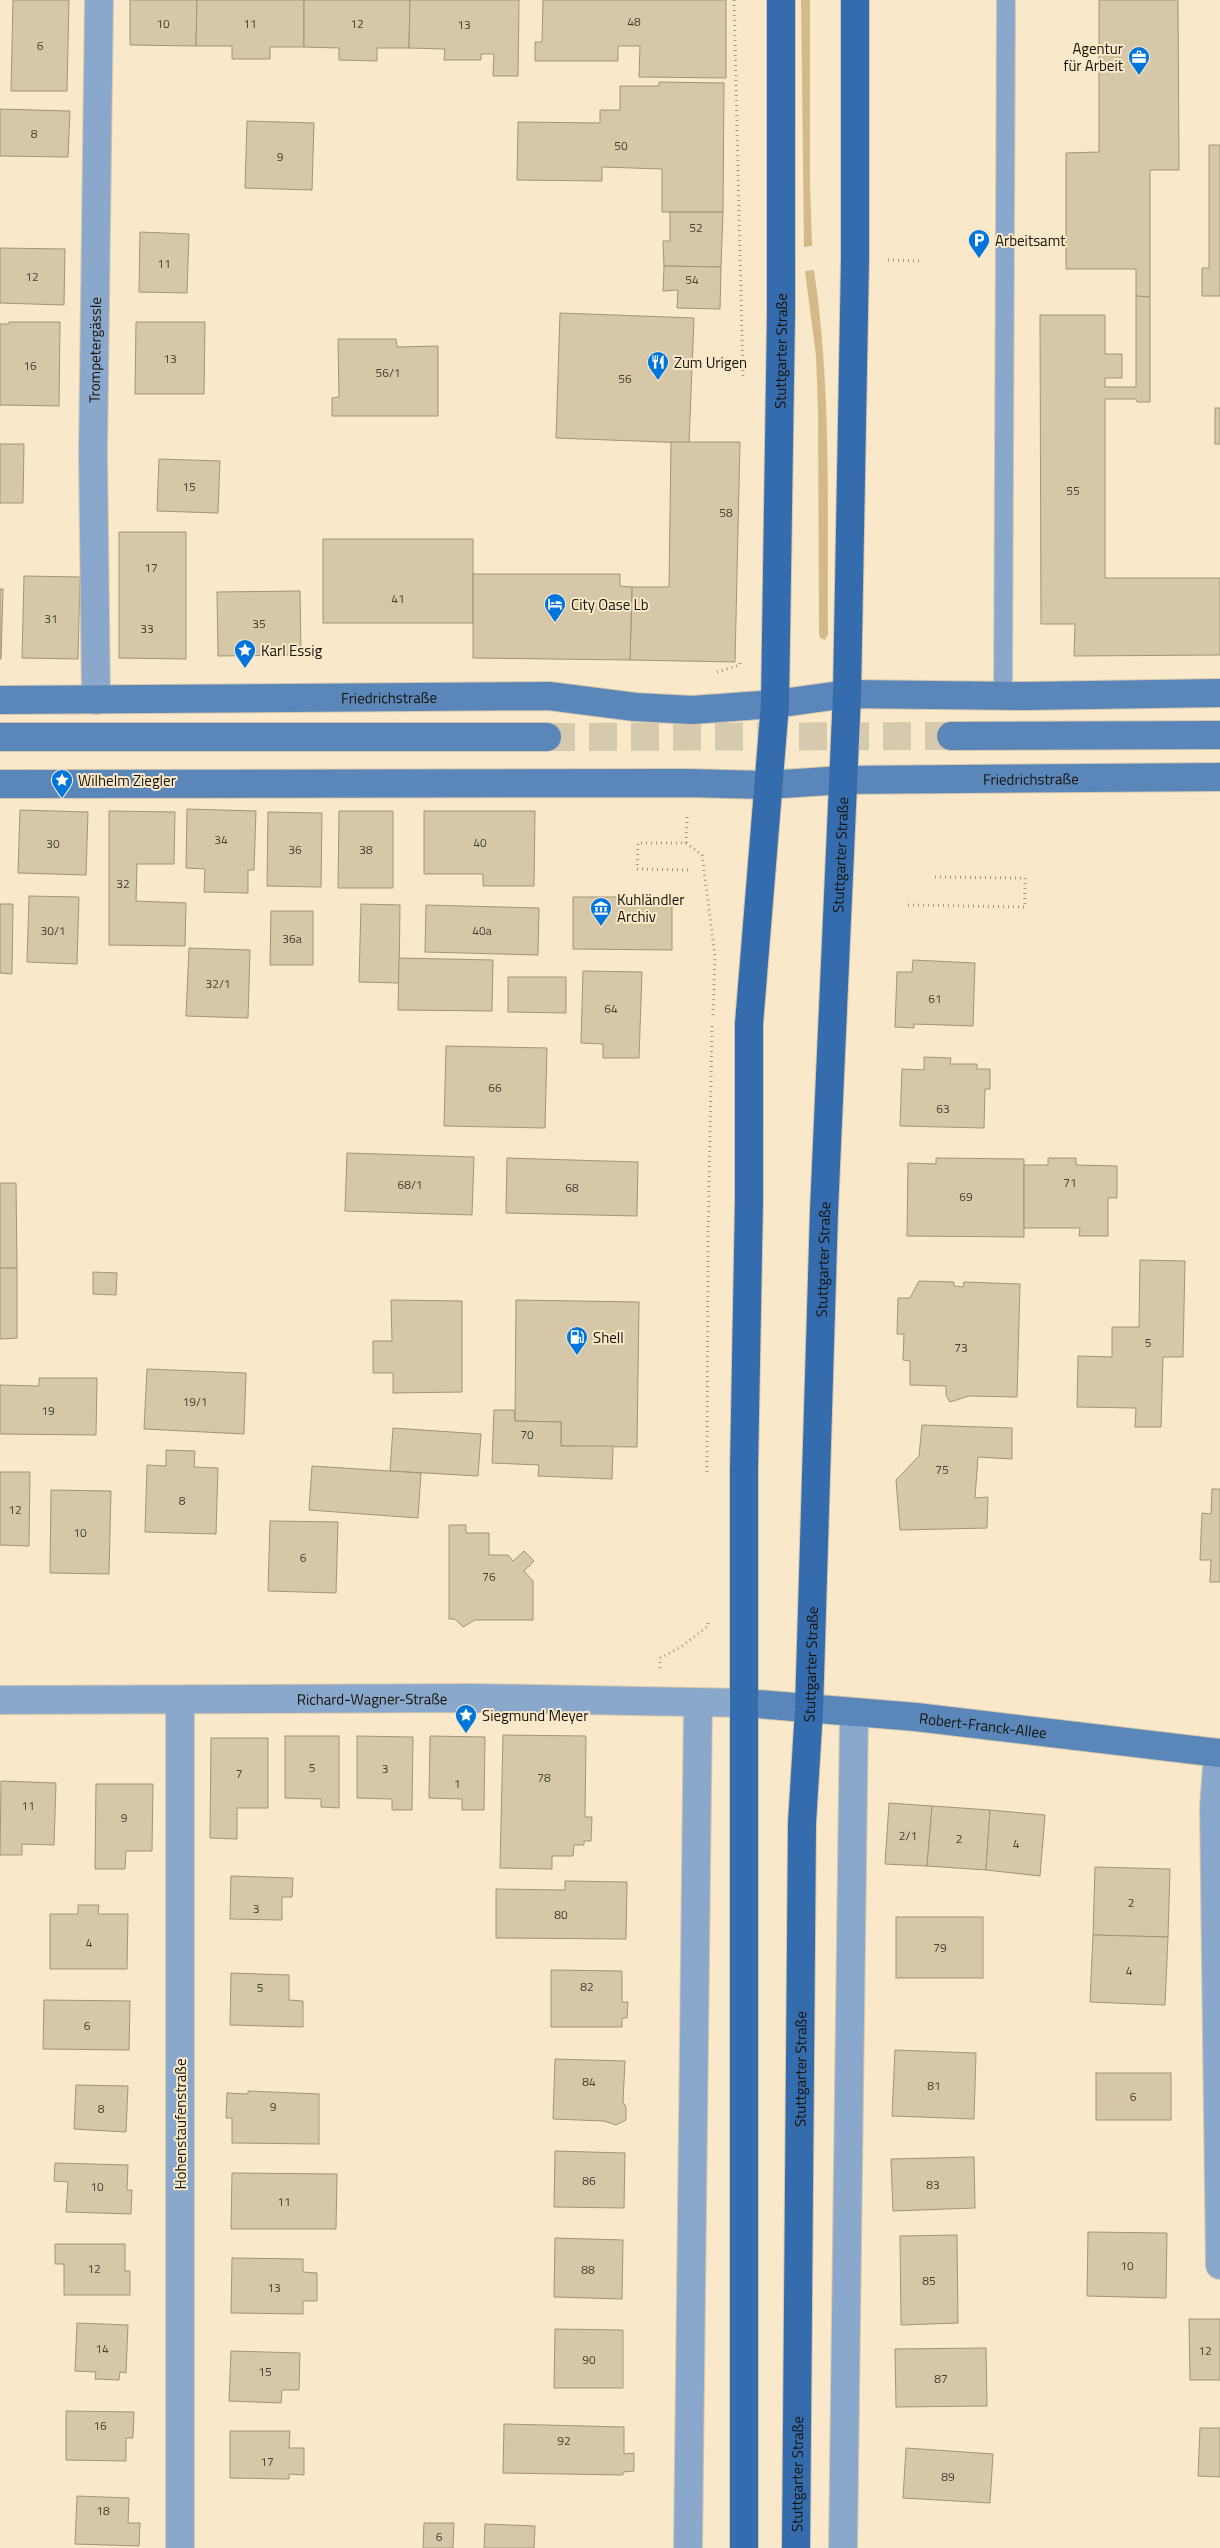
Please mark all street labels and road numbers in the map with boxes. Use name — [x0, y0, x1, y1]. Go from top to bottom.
street label: Stuttgarter Straße — [768, 293, 793, 409]
street label: Trompetergässle — [82, 297, 107, 403]
street label: Friedrichstraße — [341, 685, 437, 709]
street label: Friedrichstraße — [983, 767, 1079, 790]
street label: Stuttgarter Straße — [826, 796, 854, 913]
street label: Stuttgarter Straße — [809, 1201, 836, 1318]
street label: Stuttgarter Straße — [797, 1606, 824, 1723]
street label: Richard-Wagner-Straße — [297, 1687, 447, 1710]
street label: Robert-Franck-Allee — [918, 1706, 1048, 1744]
street label: Stuttgarter Straße — [788, 2011, 812, 2127]
street label: Hohenstaufenstraße — [169, 2059, 192, 2189]
street label: Stuttgarter Straße — [785, 2416, 809, 2532]

